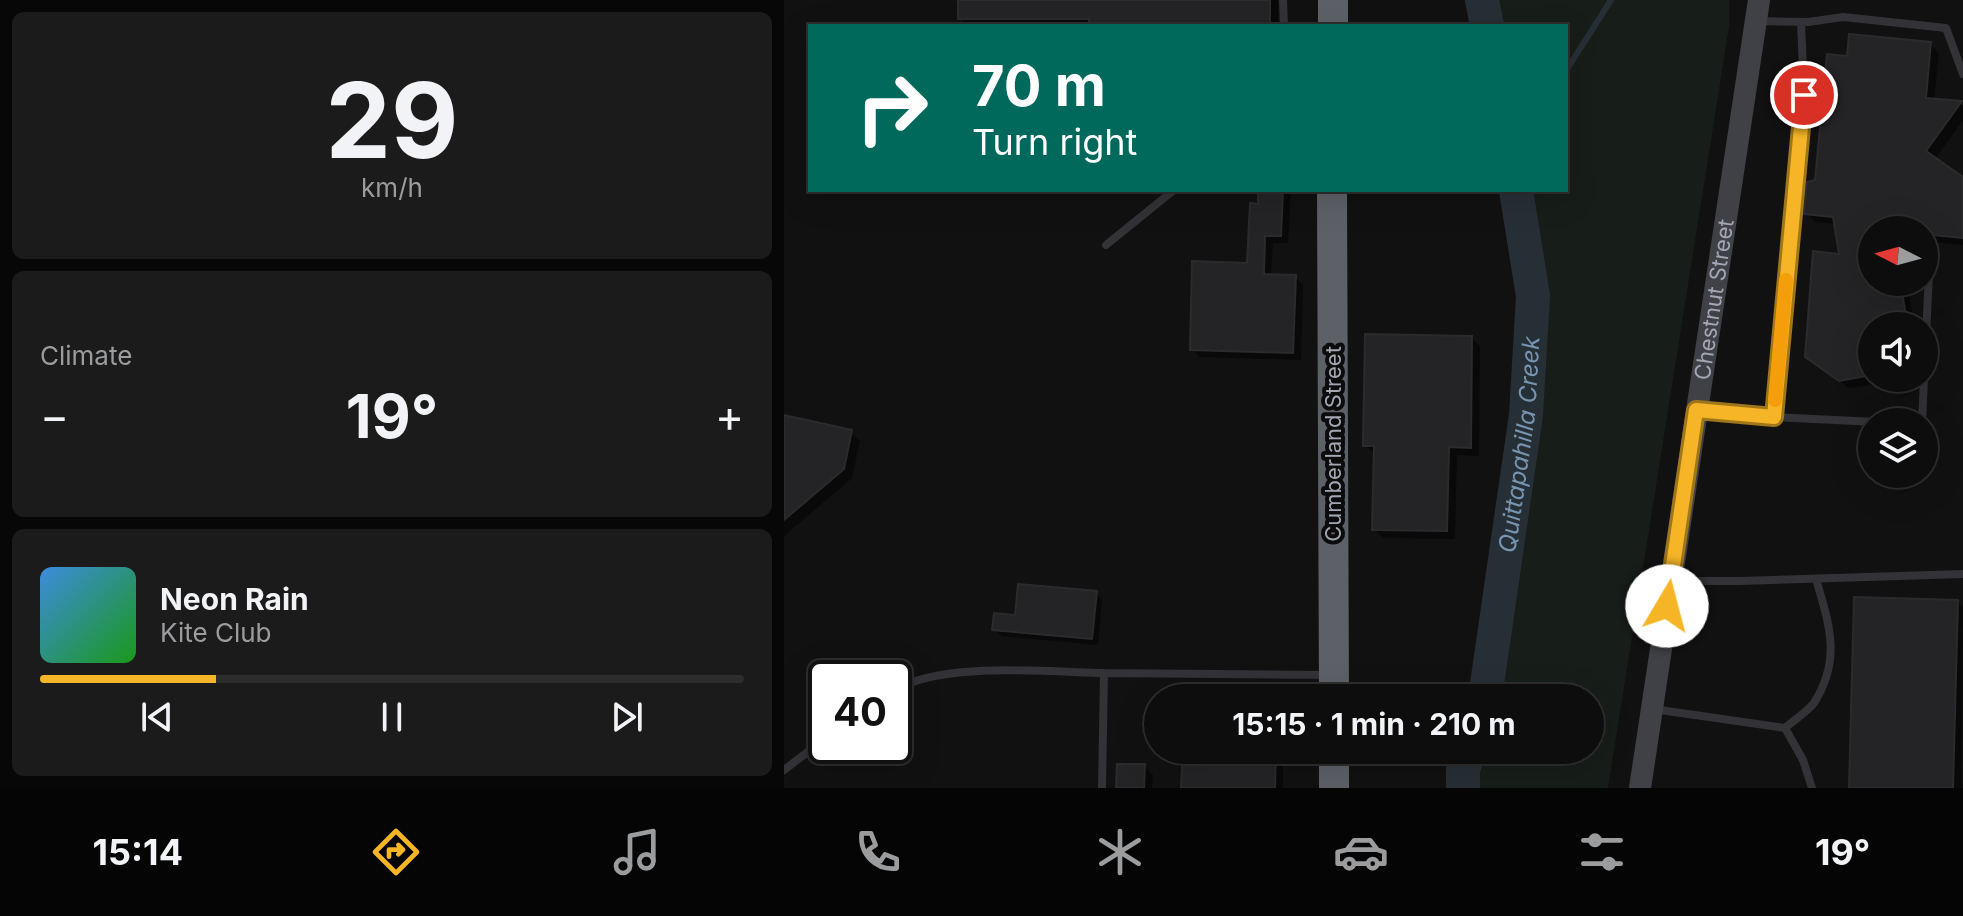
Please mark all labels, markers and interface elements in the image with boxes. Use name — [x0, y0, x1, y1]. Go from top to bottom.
text: 70 m — [972, 52, 1106, 120]
icon: right — [840, 56, 944, 160]
text: 29 — [325, 57, 459, 183]
pin — [1770, 61, 1838, 129]
icon: arrive — [1782, 73, 1826, 117]
text: Turn right — [972, 120, 1137, 164]
text: km/h — [361, 172, 423, 203]
north arrow — [1858, 216, 1938, 296]
map controls — [1858, 216, 1938, 488]
street label: Chestnut Street — [1689, 217, 1739, 382]
button: sound — [1858, 312, 1938, 392]
water label: Quittapahilla Creek — [1492, 335, 1545, 554]
text: Climate — [40, 340, 132, 371]
street label: Cumberland Street — [1320, 346, 1346, 542]
text: 19° — [346, 380, 438, 452]
text: − — [40, 389, 69, 443]
text: + — [715, 389, 744, 443]
button: layers — [1858, 408, 1938, 488]
position arrow — [1625, 564, 1709, 648]
text: Neon Rain — [160, 581, 309, 617]
text: Kite Club — [160, 617, 271, 648]
speed limit sign: 40 — [808, 660, 912, 764]
icon: previous — [135, 695, 179, 739]
icon: pause — [370, 695, 414, 739]
icon: next — [605, 695, 649, 739]
text: 15:15 · 1 min · 210 m — [1232, 706, 1516, 742]
icon: directions — [368, 824, 424, 880]
icon: music — [609, 824, 665, 880]
icon: phone — [850, 824, 906, 880]
icon: climate — [1092, 824, 1148, 880]
icon: car — [1333, 824, 1389, 880]
icon: filters — [1574, 824, 1630, 880]
text: 15:14 — [93, 830, 183, 874]
text: 19° — [1815, 830, 1870, 874]

